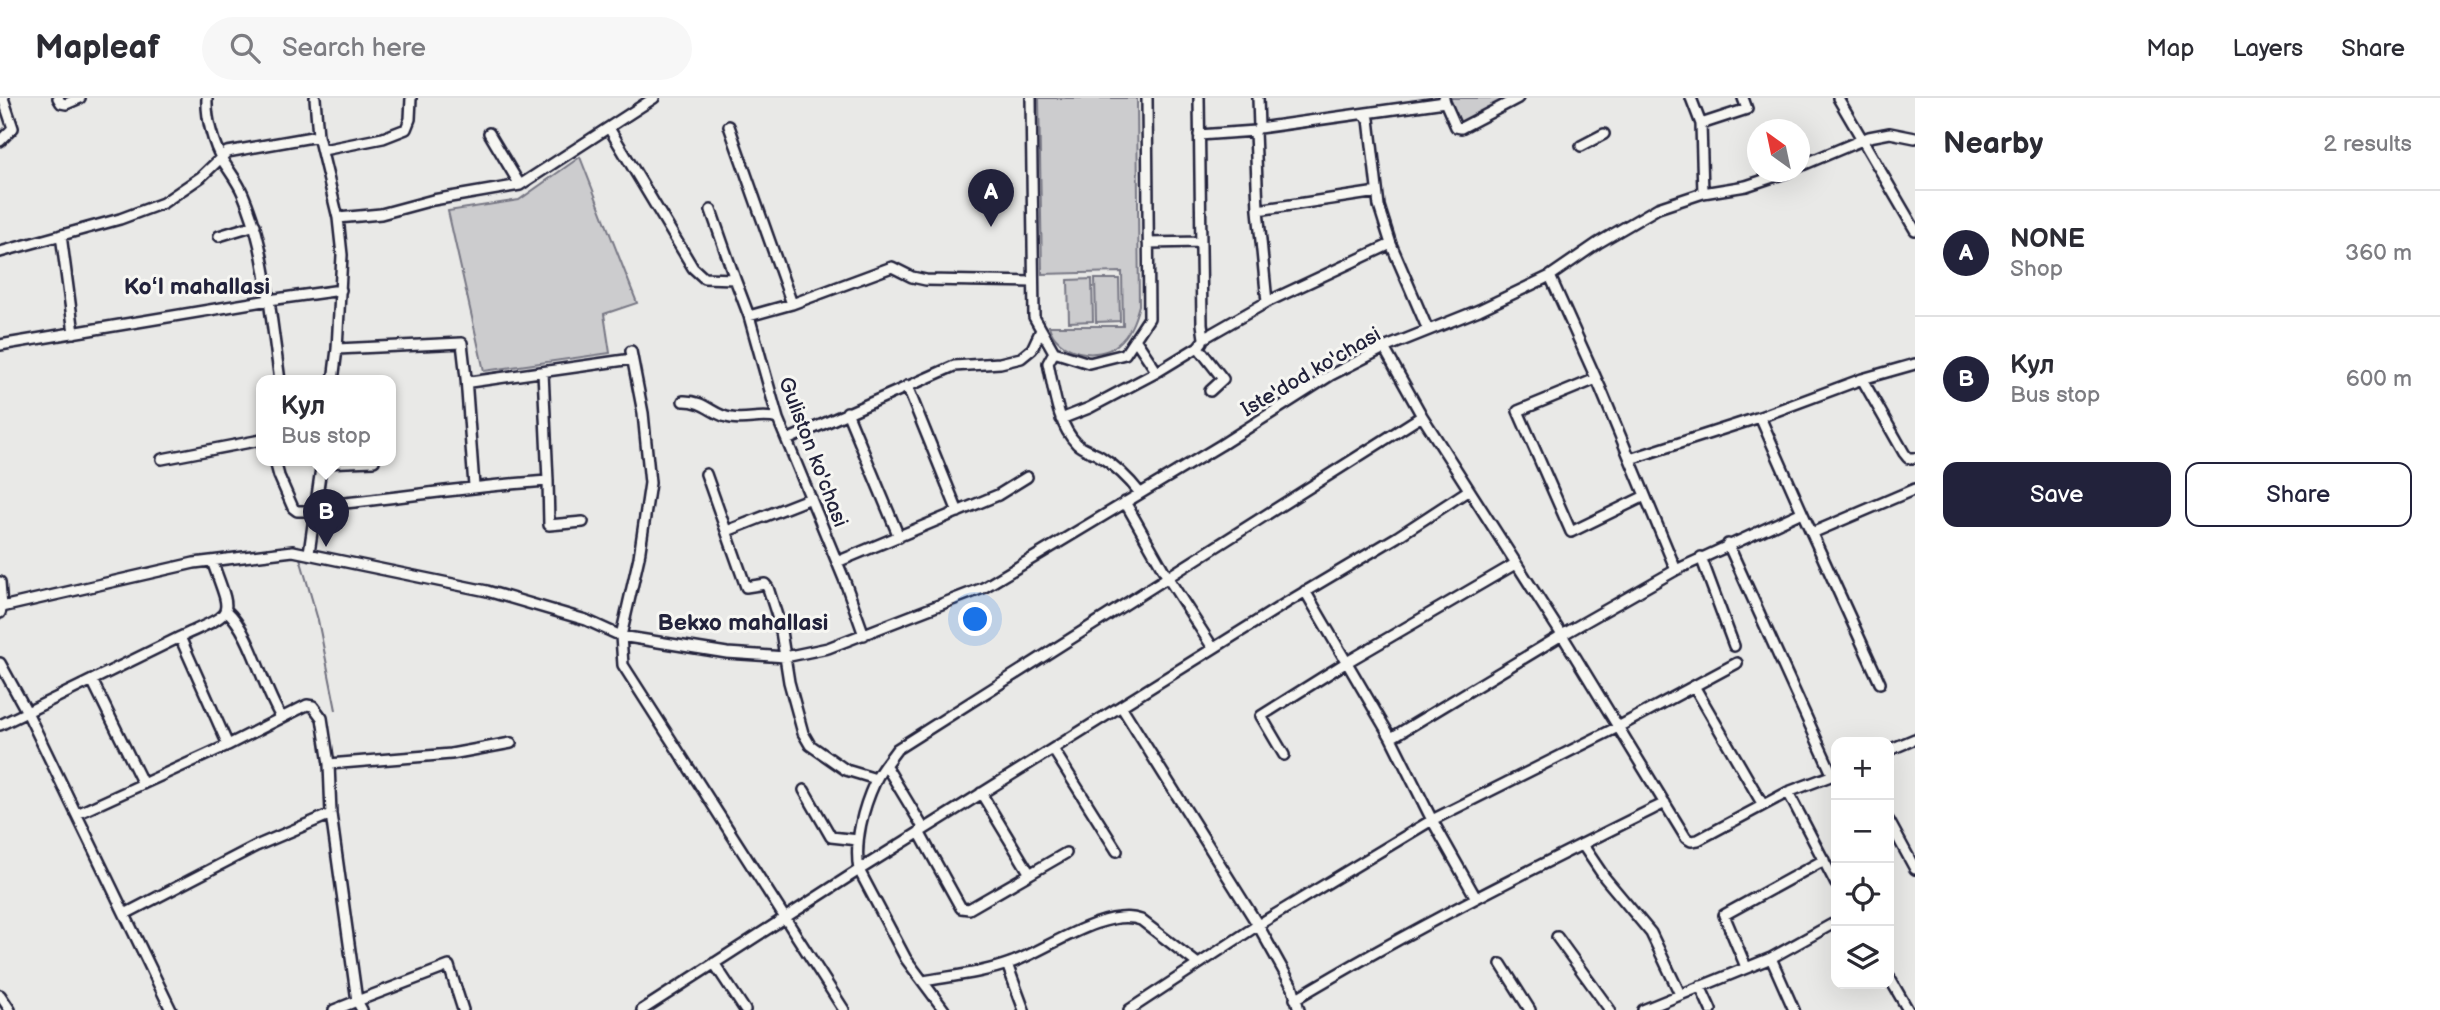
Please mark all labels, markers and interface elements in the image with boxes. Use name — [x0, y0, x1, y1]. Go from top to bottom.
search box — [202, 17, 692, 80]
text: Mapleaf — [35, 28, 160, 68]
icon: search — [226, 29, 264, 67]
text: Search here — [282, 33, 426, 64]
text: Map — [2146, 34, 2194, 63]
text: Layers — [2232, 34, 2303, 63]
text: Share — [2341, 34, 2405, 63]
north arrow — [1747, 119, 1810, 182]
text: Nearby — [1943, 126, 2043, 162]
text: 2 results — [2323, 130, 2412, 158]
pin: A — [968, 169, 1014, 227]
text: NONE — [2010, 224, 2085, 255]
text: A — [1959, 239, 1973, 267]
text: 360 m — [2345, 239, 2412, 267]
text: Shop — [2010, 255, 2063, 283]
district label: Koʻl mahallasi — [124, 273, 270, 301]
street label: Iste'dod ko'chasi — [1237, 322, 1385, 422]
text: Кул — [2010, 350, 2054, 381]
text: B — [1958, 365, 1974, 393]
text: 600 m — [2346, 365, 2412, 393]
street label: Guliston ko'chasi — [773, 373, 853, 531]
popup — [256, 375, 396, 466]
text: Bus stop — [2010, 381, 2100, 409]
text: Кул — [281, 391, 325, 422]
text: Bus stop — [281, 422, 371, 450]
button: Save — [1943, 462, 2171, 527]
button: Share — [2185, 462, 2412, 527]
pin: B — [303, 489, 349, 547]
your location — [958, 602, 992, 636]
district label: Bekxo mahallasi — [658, 609, 828, 637]
map controls — [1831, 737, 1894, 989]
button: + — [1831, 737, 1894, 800]
button: − — [1831, 800, 1894, 863]
button: locate — [1831, 863, 1894, 926]
button: layers — [1831, 926, 1894, 989]

